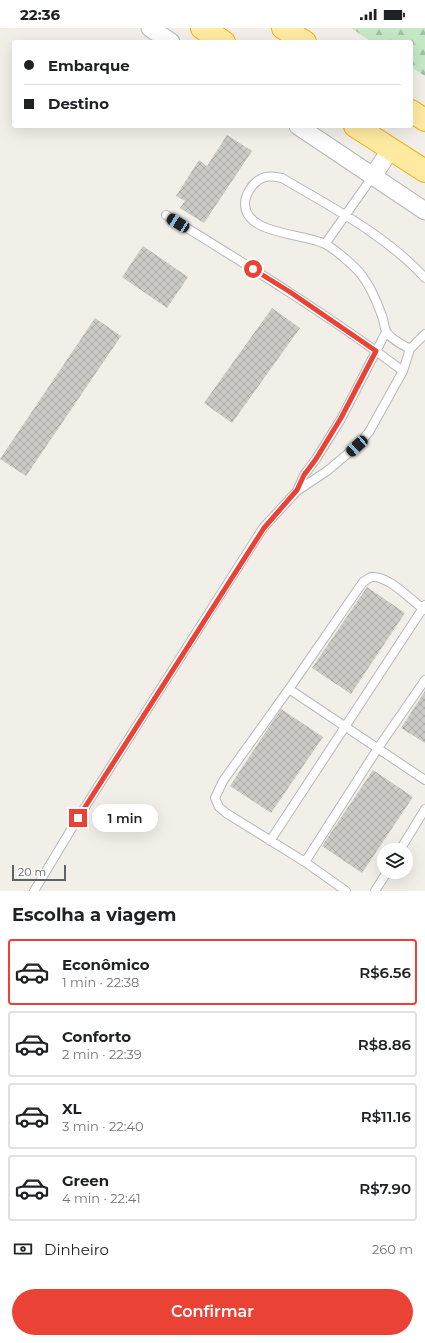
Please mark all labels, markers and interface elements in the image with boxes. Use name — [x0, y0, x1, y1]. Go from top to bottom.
text: 22:36 — [20, 5, 60, 24]
text: Embarque — [48, 56, 130, 75]
text: Destino — [48, 94, 109, 113]
car — [165, 212, 191, 234]
route start — [244, 260, 262, 278]
car — [344, 434, 370, 458]
callout: 1 min — [92, 804, 158, 832]
route end — [69, 809, 87, 827]
text: 1 min — [108, 810, 142, 826]
map controls — [377, 843, 413, 879]
button: layers — [377, 843, 413, 879]
scale bar — [12, 863, 66, 882]
text: 20 m — [18, 865, 46, 879]
text: Escolha a viagem — [12, 904, 176, 926]
icon: car — [14, 954, 50, 990]
text: Econômico — [62, 955, 150, 974]
text: R$6.56 — [359, 963, 411, 982]
text: 1 min · 22:38 — [62, 974, 139, 990]
icon: car — [14, 1026, 50, 1062]
text: Conforto — [62, 1027, 131, 1046]
text: R$8.86 — [358, 1035, 411, 1054]
text: 2 min · 22:39 — [62, 1046, 142, 1062]
icon: car — [14, 1098, 50, 1134]
text: XL — [62, 1099, 81, 1118]
text: R$11.16 — [361, 1107, 411, 1126]
text: 3 min · 22:40 — [62, 1118, 144, 1134]
icon: car — [14, 1170, 50, 1206]
text: Green — [62, 1171, 109, 1190]
text: R$7.90 — [359, 1179, 411, 1198]
text: 4 min · 22:41 — [62, 1190, 141, 1206]
icon: cash — [12, 1238, 34, 1260]
text: Dinheiro — [44, 1240, 109, 1259]
text: 260 m — [372, 1241, 413, 1257]
button: Confirmar — [12, 1289, 413, 1335]

